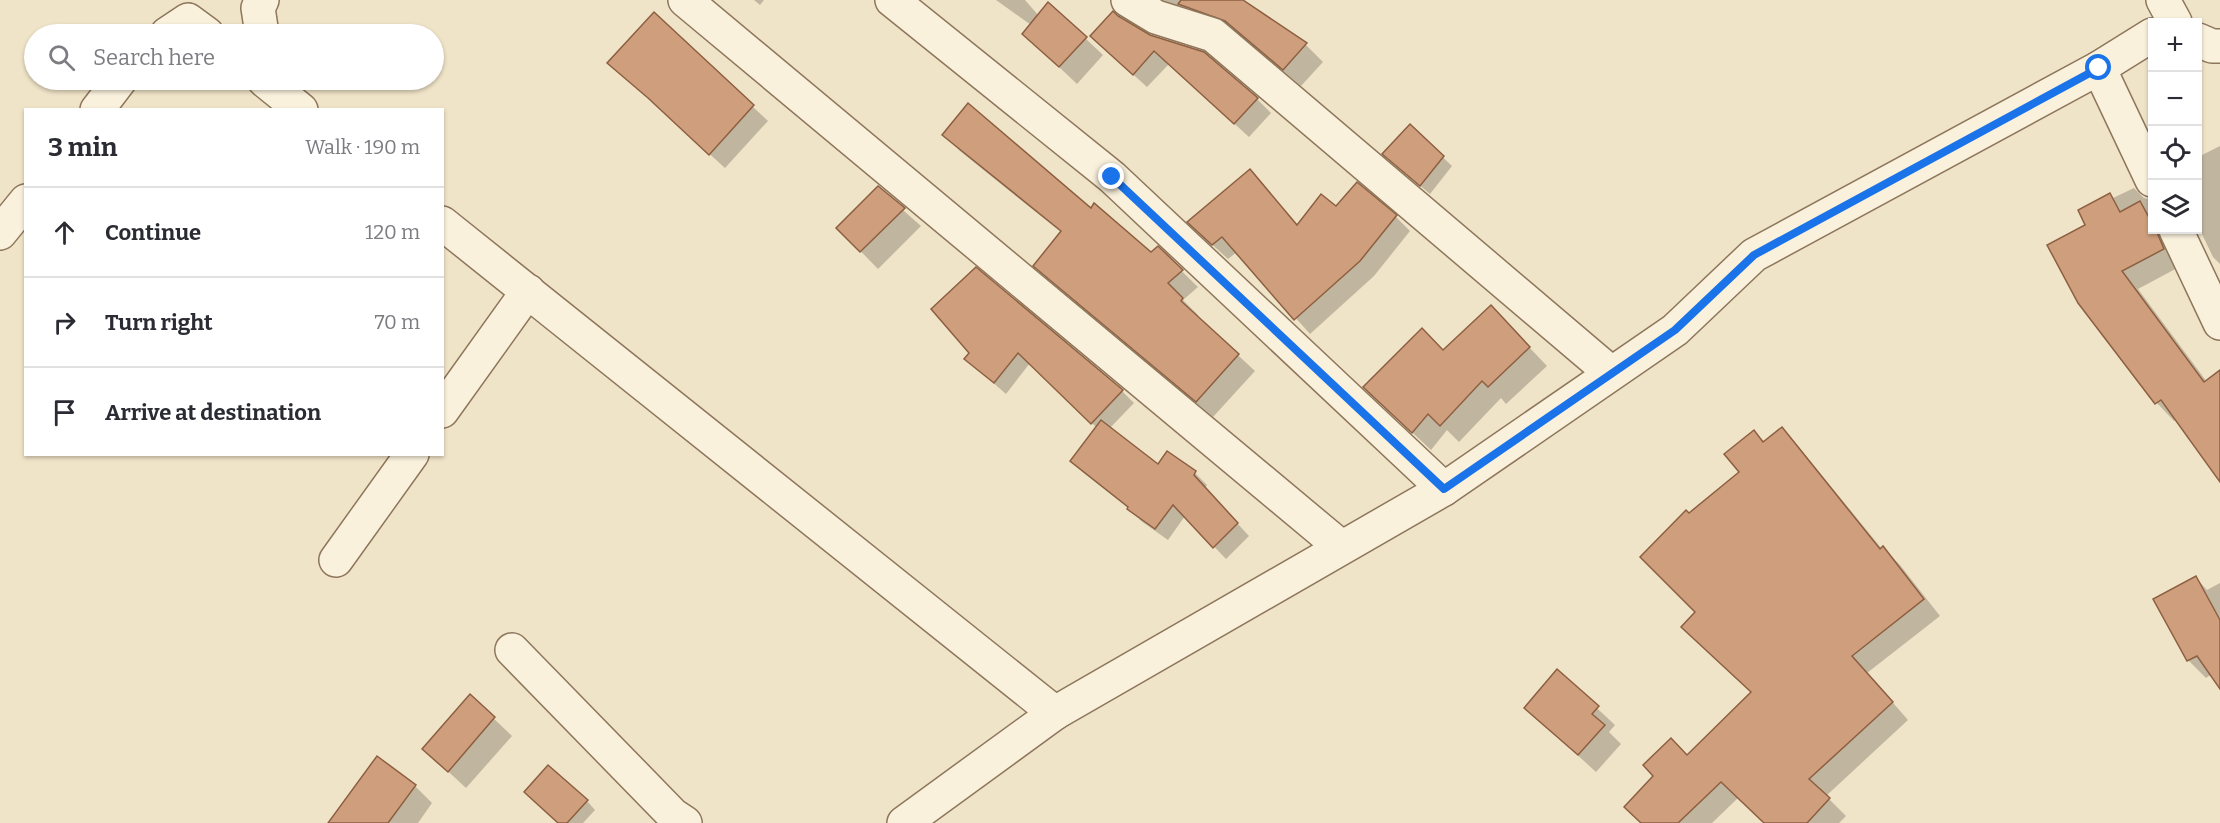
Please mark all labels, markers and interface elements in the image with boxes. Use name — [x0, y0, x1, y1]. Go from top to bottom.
map controls — [2148, 18, 2202, 234]
button: + — [2148, 18, 2202, 72]
search box — [24, 24, 444, 90]
icon: search — [45, 41, 78, 74]
text: Search here — [93, 44, 215, 71]
route start — [2085, 54, 2111, 80]
button: − — [2148, 72, 2202, 126]
button: locate — [2148, 126, 2202, 180]
text: 3 min — [48, 132, 117, 163]
text: Walk · 190 m — [305, 135, 420, 159]
route end — [1098, 163, 1124, 189]
button: layers — [2148, 180, 2202, 234]
icon: ahead — [48, 216, 81, 249]
text: Continue — [105, 219, 201, 246]
text: 120 m — [365, 220, 420, 244]
icon: right — [48, 306, 81, 339]
text: Turn right — [105, 309, 213, 336]
text: 70 m — [374, 310, 420, 334]
icon: arrive — [48, 396, 81, 429]
text: Arrive at destination — [105, 399, 321, 426]

